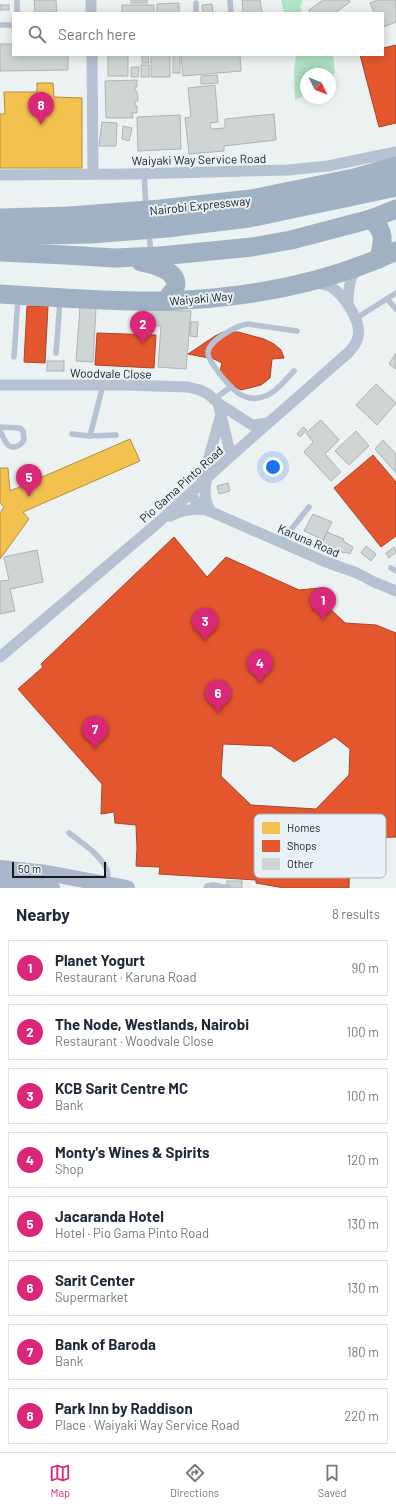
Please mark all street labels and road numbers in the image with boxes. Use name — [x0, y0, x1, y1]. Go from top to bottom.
street label: Waiyaki Way Service Road — [132, 151, 266, 167]
street label: Nairobi Expressway — [149, 193, 252, 217]
street label: Waiyaki Way — [169, 288, 234, 308]
street label: Woodvale Close — [70, 365, 152, 381]
street label: Pio Gama Pinto Road — [136, 443, 226, 525]
street label: Karuna Road — [276, 521, 342, 559]

